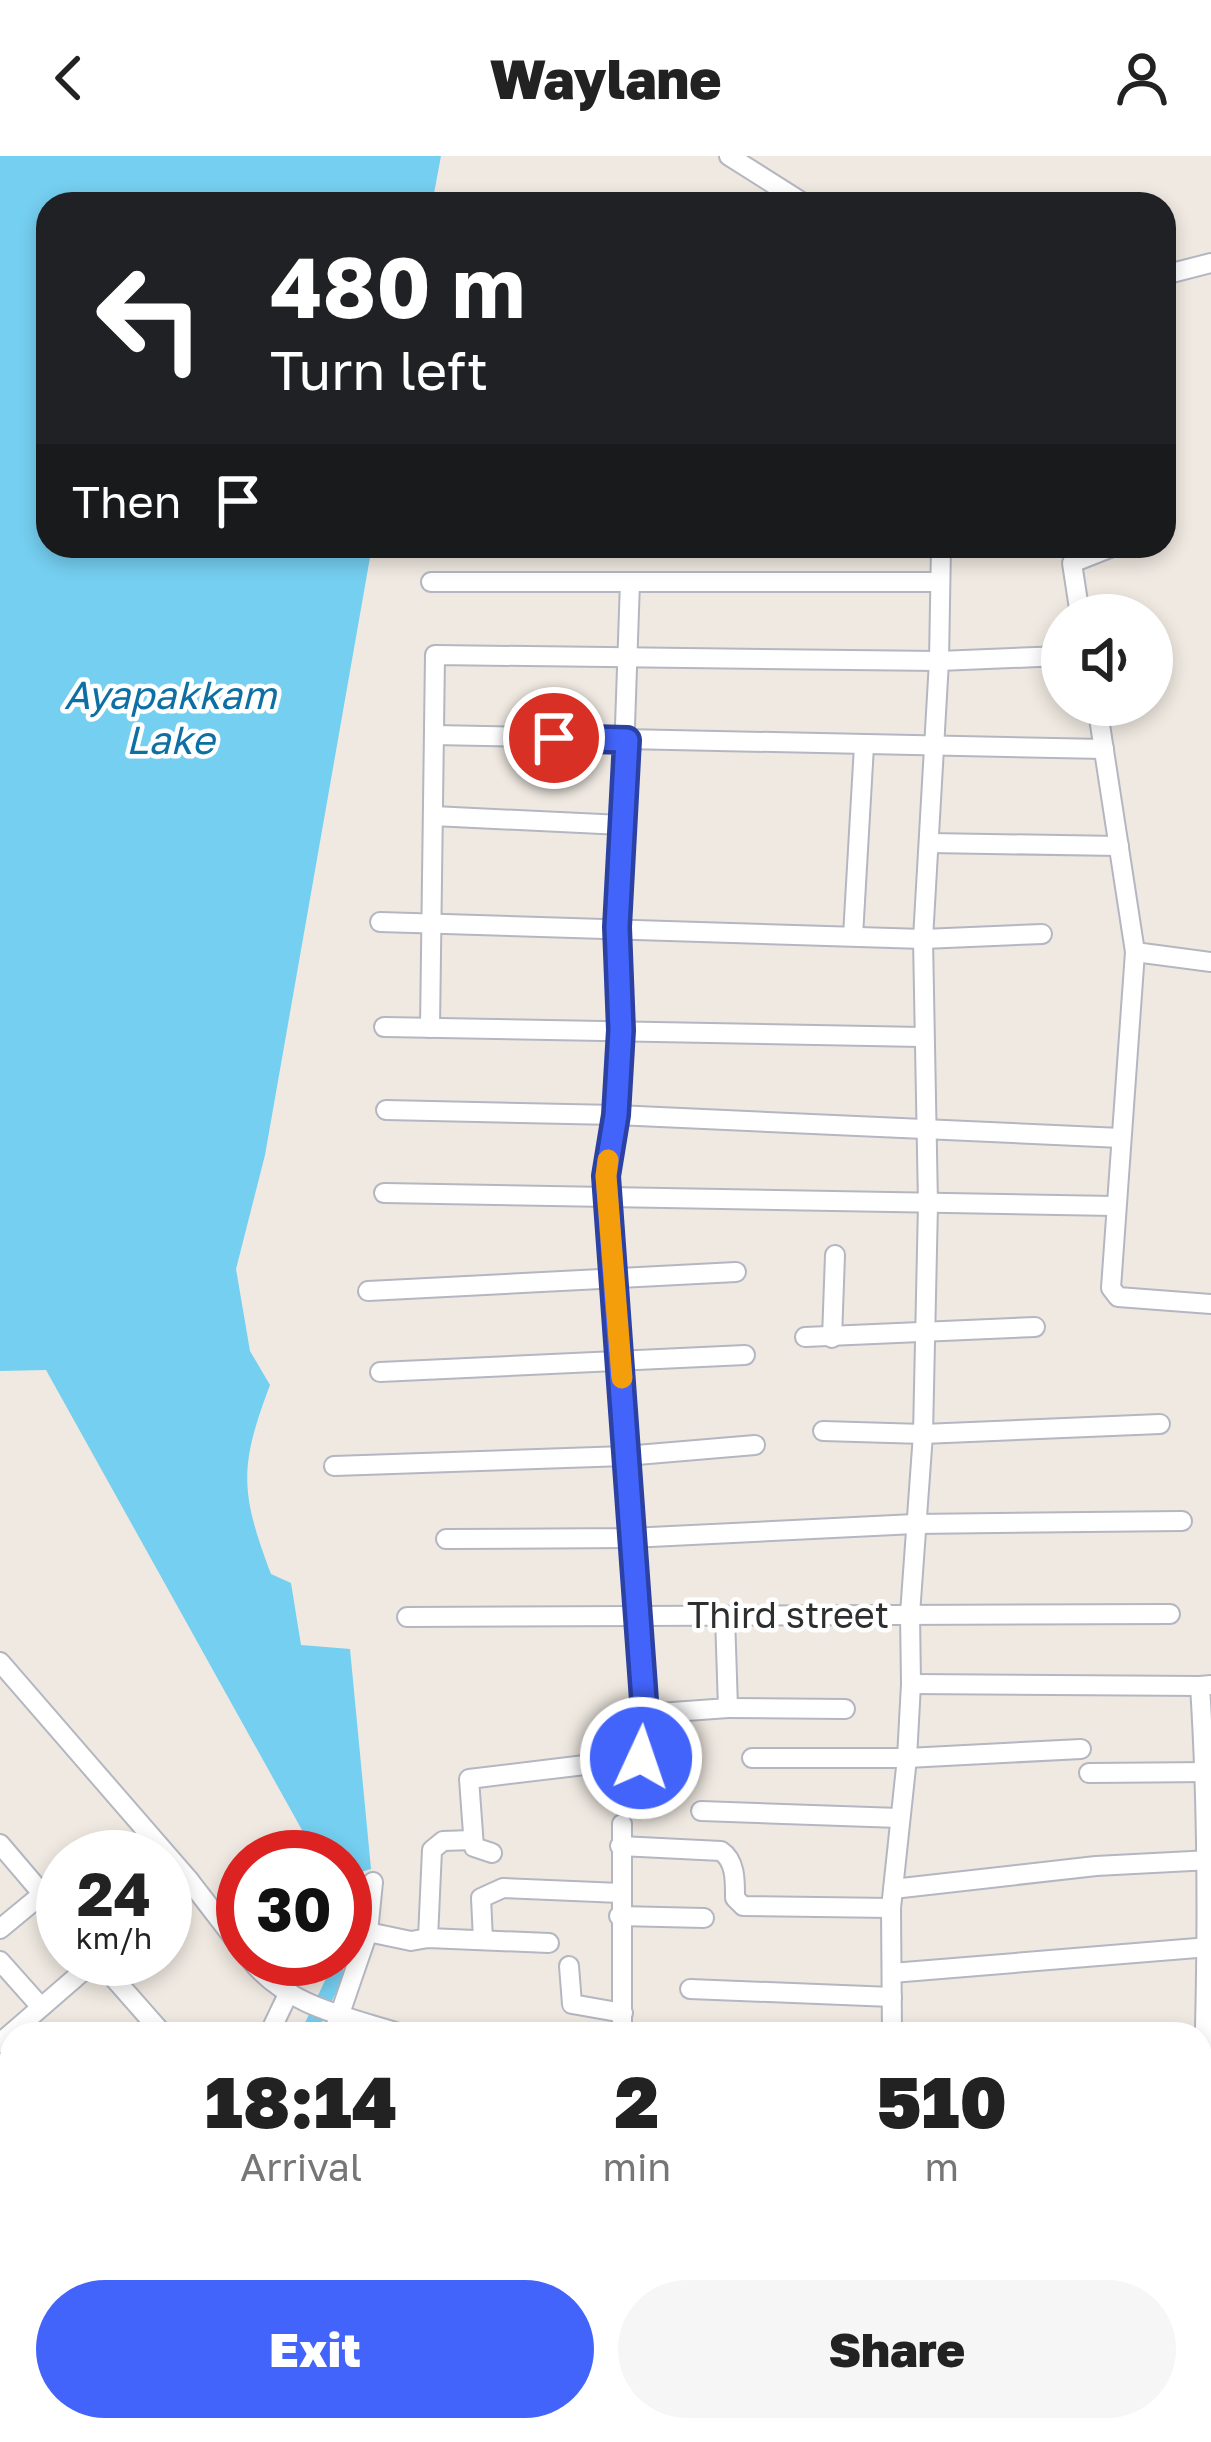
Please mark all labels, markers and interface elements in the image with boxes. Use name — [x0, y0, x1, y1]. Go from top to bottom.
icon: back — [36, 45, 102, 111]
icon: person — [1109, 45, 1175, 111]
text: Waylane — [490, 46, 721, 111]
text: 480 m — [270, 236, 525, 336]
icon: left — [72, 240, 228, 396]
text: Turn left — [270, 337, 488, 402]
icon: arrive — [205, 468, 271, 534]
text: Then — [72, 474, 181, 528]
map controls — [1041, 594, 1173, 726]
button: sound — [1041, 594, 1173, 726]
water label: Ayapakkam Lake — [64, 671, 278, 763]
pin — [503, 687, 605, 789]
icon: arrive — [521, 705, 587, 771]
street label: Third street — [687, 1593, 889, 1636]
position arrow — [578, 1695, 704, 1821]
speed limit sign: 30 — [216, 1830, 372, 1986]
text: 24 — [77, 1857, 151, 1929]
text: km/h — [76, 1920, 152, 1956]
text: 18:14 — [205, 2057, 398, 2144]
text: 2 — [615, 2057, 659, 2144]
text: 510 — [876, 2057, 1007, 2144]
text: Arrival — [240, 2143, 362, 2190]
text: min — [602, 2143, 671, 2190]
text: m — [924, 2143, 959, 2190]
button: Exit — [36, 2280, 594, 2418]
button: Share — [618, 2280, 1176, 2418]

